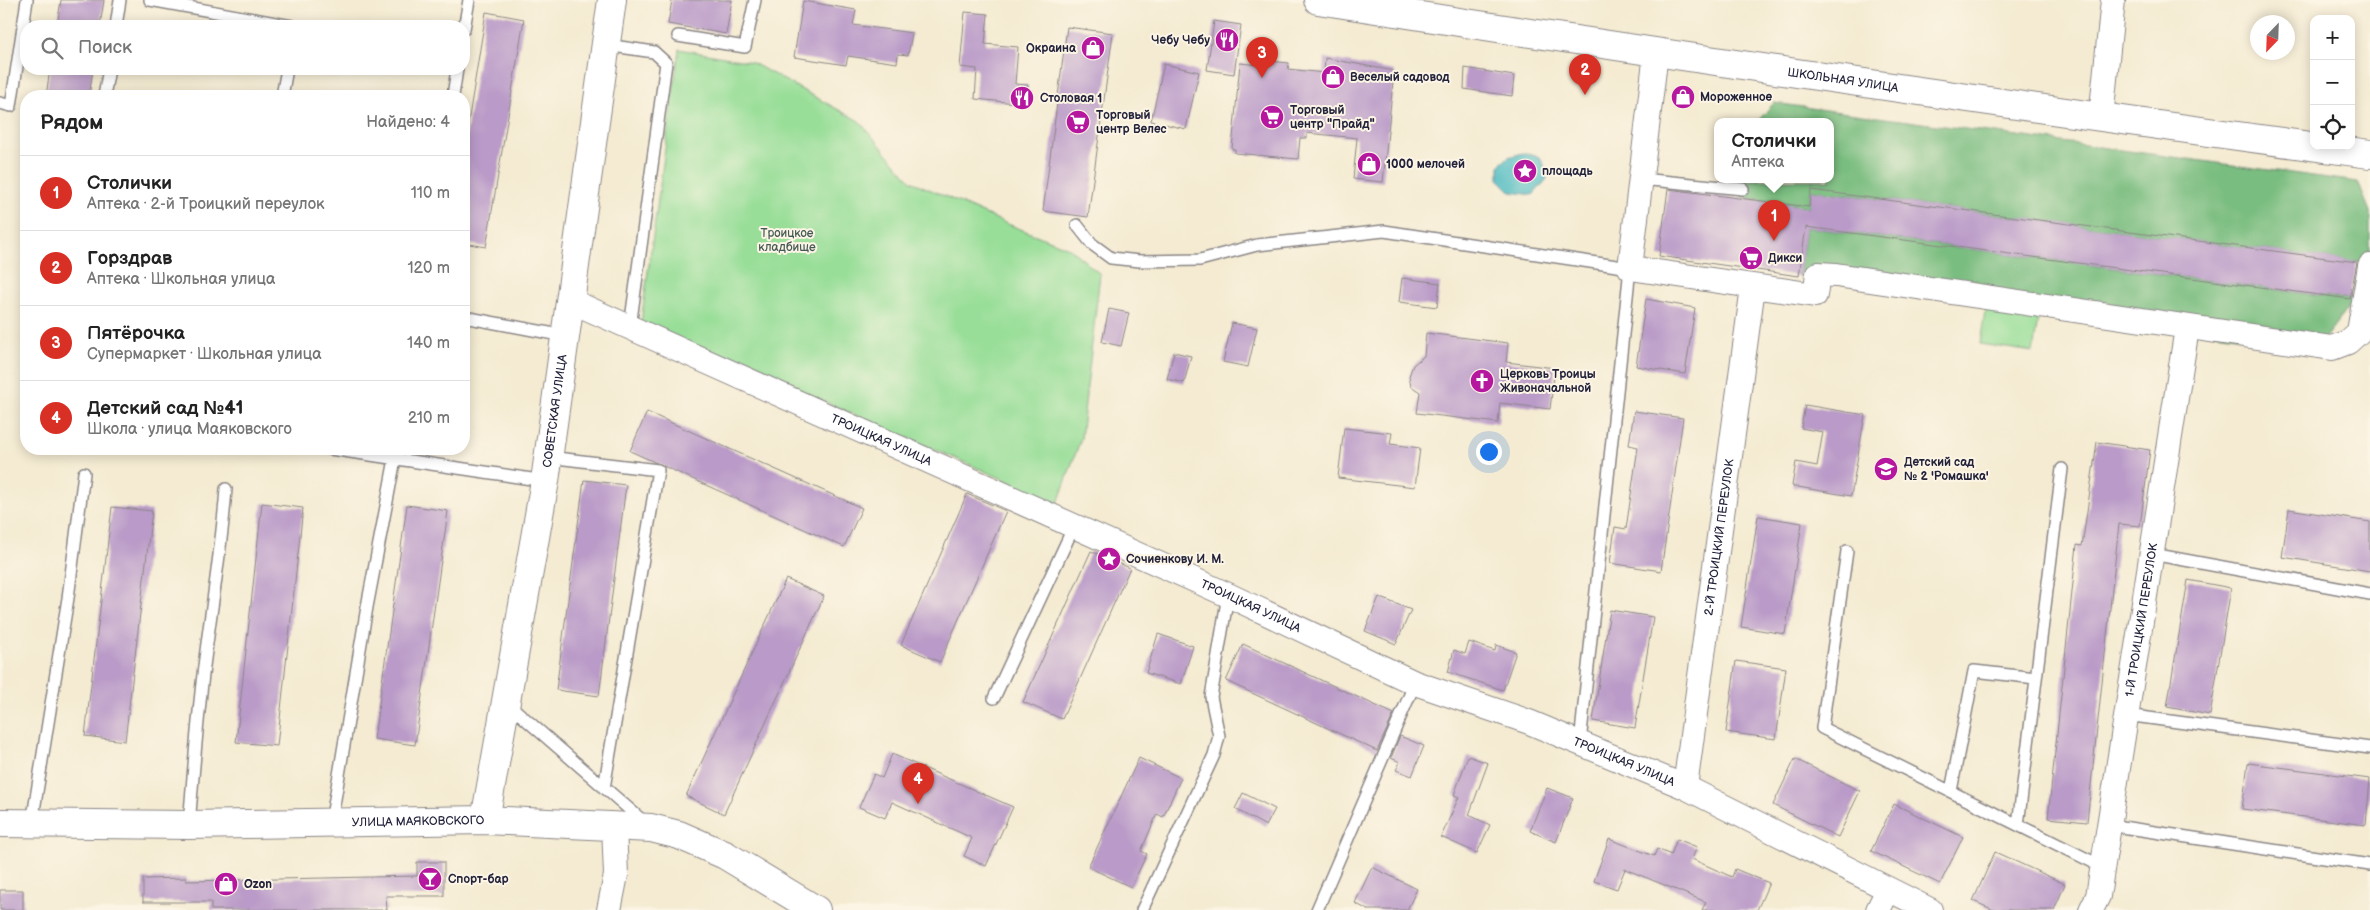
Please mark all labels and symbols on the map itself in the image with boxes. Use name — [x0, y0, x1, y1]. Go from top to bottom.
north arrow — [2250, 15, 2295, 60]
restaurant icon: Чебу Чебу — [1214, 27, 1240, 53]
place label: Чебу Чебу — [1151, 33, 1210, 48]
shop icon: Окраина — [1080, 35, 1106, 61]
pin: 3 — [1246, 37, 1278, 78]
place label: Окраина — [1026, 41, 1077, 56]
pin: 2 — [1569, 54, 1601, 95]
shop icon: Веселый садовод — [1320, 64, 1346, 90]
street label: ШКОЛЬНАЯ УЛИЦА — [1787, 64, 1900, 96]
place label: Веселый садовод — [1350, 70, 1450, 85]
shop icon: Мороженное — [1670, 84, 1696, 110]
restaurant icon: Столовая 1 — [1009, 85, 1035, 111]
place label: Мороженное — [1700, 90, 1773, 105]
place label: Столовая 1 — [1040, 91, 1102, 106]
place label: Торговый центр "Прайд" — [1290, 103, 1375, 132]
supermarket icon: Торговый центр "Прайд" — [1259, 104, 1285, 130]
place label: Торговый центр Велес — [1096, 108, 1167, 137]
supermarket icon: Торговый центр Велес — [1065, 109, 1091, 135]
shop icon: 1000 мелочей — [1356, 151, 1382, 177]
place label: 1000 мелочей — [1386, 157, 1465, 172]
place icon: площадь — [1512, 158, 1538, 184]
place label: площадь — [1542, 164, 1593, 179]
pin: 1 — [1758, 200, 1790, 241]
park label: Троицкое кладбище — [758, 226, 816, 255]
supermarket icon: Дикси — [1738, 245, 1764, 271]
place label: Дикси — [1768, 251, 1803, 266]
street label: СОВЕТСКАЯ УЛИЦА — [539, 353, 570, 469]
place label: Церковь Троицы Живоначальной — [1500, 367, 1596, 396]
church icon: Церковь Троицы Живоначальной — [1469, 368, 1495, 394]
street label: ТРОИЦКАЯ УЛИЦА — [829, 411, 935, 469]
your location — [1476, 439, 1502, 465]
place label: Детский сад № 2 'Ромашка' — [1904, 455, 1989, 484]
school or university icon: Детский сад № 2 'Ромашка' — [1873, 456, 1899, 482]
street label: 2-Й ТРОИЦКИЙ ПЕРЕУЛОК — [1701, 458, 1737, 616]
street label: 1-Й ТРОИЦКИЙ ПЕРЕУЛОК — [2122, 542, 2161, 698]
place icon: Сочиенкову И. М. — [1096, 546, 1122, 572]
place label: Сочиенкову И. М. — [1126, 552, 1224, 567]
street label: ТРОИЦКАЯ УЛИЦА — [1198, 576, 1304, 636]
street label: ТРОИЦКАЯ УЛИЦА — [1571, 734, 1678, 790]
pin: 4 — [902, 763, 934, 804]
street label: УЛИЦА МАЯКОВСКОГО — [352, 813, 485, 830]
bar icon: Спорт-бар — [417, 866, 443, 892]
shop icon: Ozon — [213, 871, 239, 897]
place label: Спорт-бар — [448, 872, 509, 887]
place label: Ozon — [244, 877, 272, 892]

